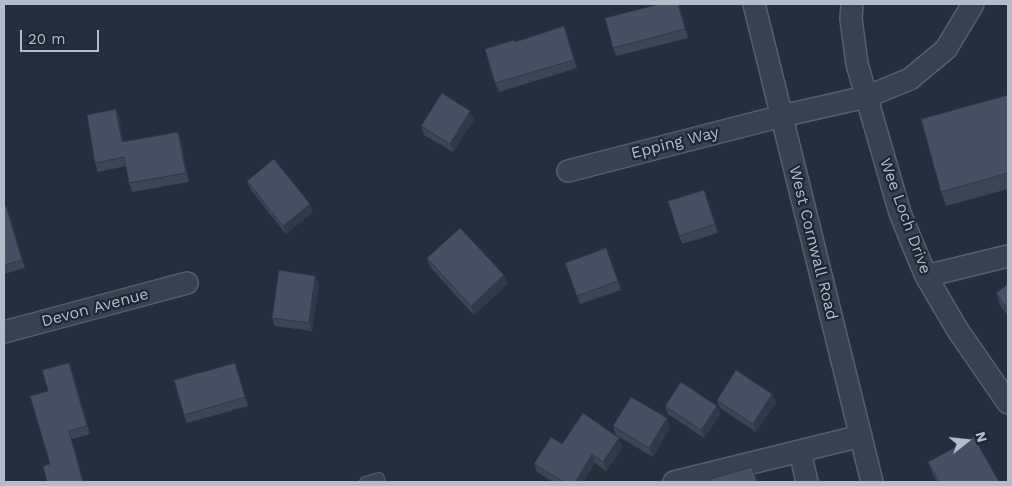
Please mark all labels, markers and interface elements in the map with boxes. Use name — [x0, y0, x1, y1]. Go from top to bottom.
scale bar — [22, 20, 101, 52]
text: 20 m — [28, 30, 66, 48]
street label: Epping Way — [629, 123, 721, 163]
street label: Wee Loch Drive — [875, 155, 935, 277]
street label: West Cornwall Road — [785, 164, 841, 322]
street label: Devon Avenue — [39, 284, 151, 332]
north arrow — [942, 416, 992, 466]
text: N — [972, 430, 991, 444]

